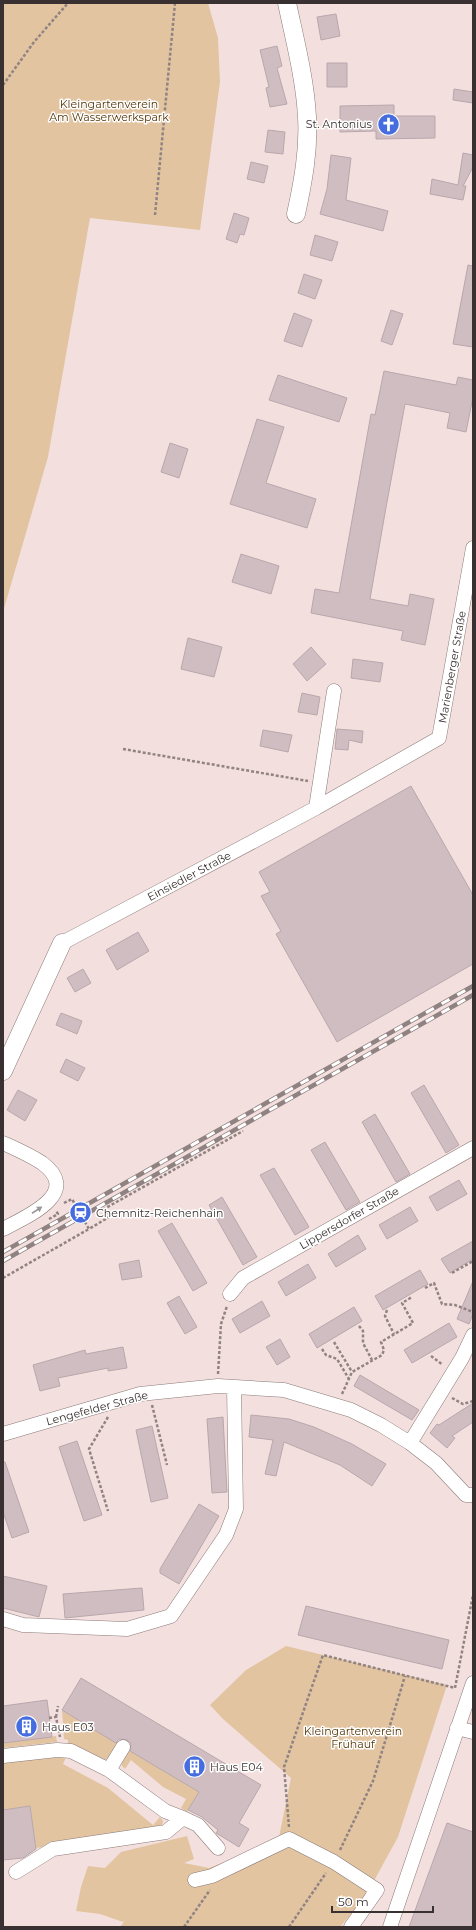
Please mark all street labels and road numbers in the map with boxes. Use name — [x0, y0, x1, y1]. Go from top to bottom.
street label: Marienberger Straße — [435, 609, 469, 724]
street label: Einsiedler Straße — [145, 848, 234, 904]
street label: Lippersdorfer Straße — [297, 1184, 402, 1252]
street label: Lengefelder Straße — [44, 1388, 150, 1428]

